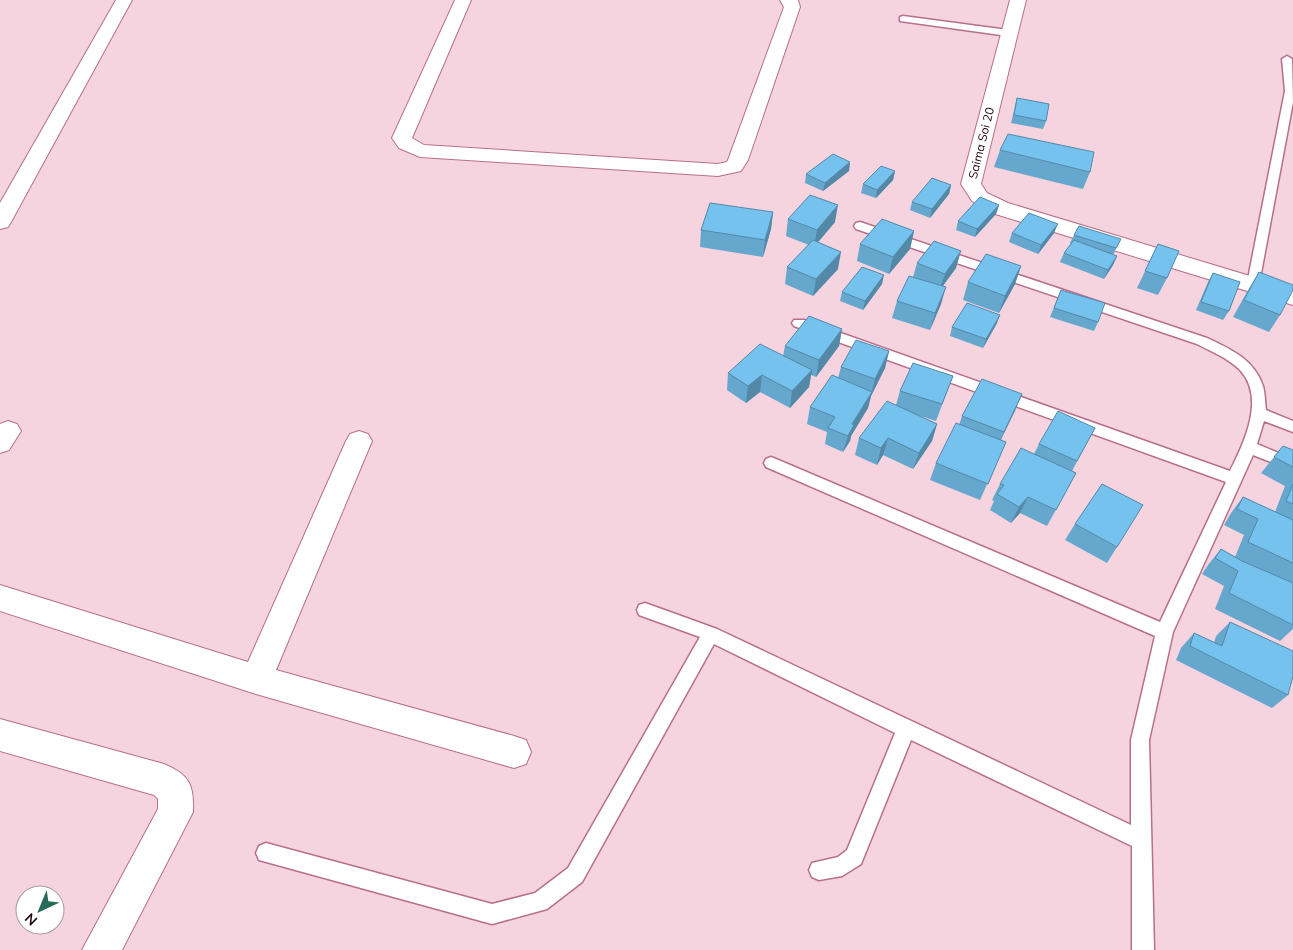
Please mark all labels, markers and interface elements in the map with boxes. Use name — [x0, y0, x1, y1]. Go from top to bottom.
street label: Saima Soi 20 — [965, 106, 997, 180]
north arrow — [15, 885, 65, 935]
text: N — [21, 909, 41, 929]

